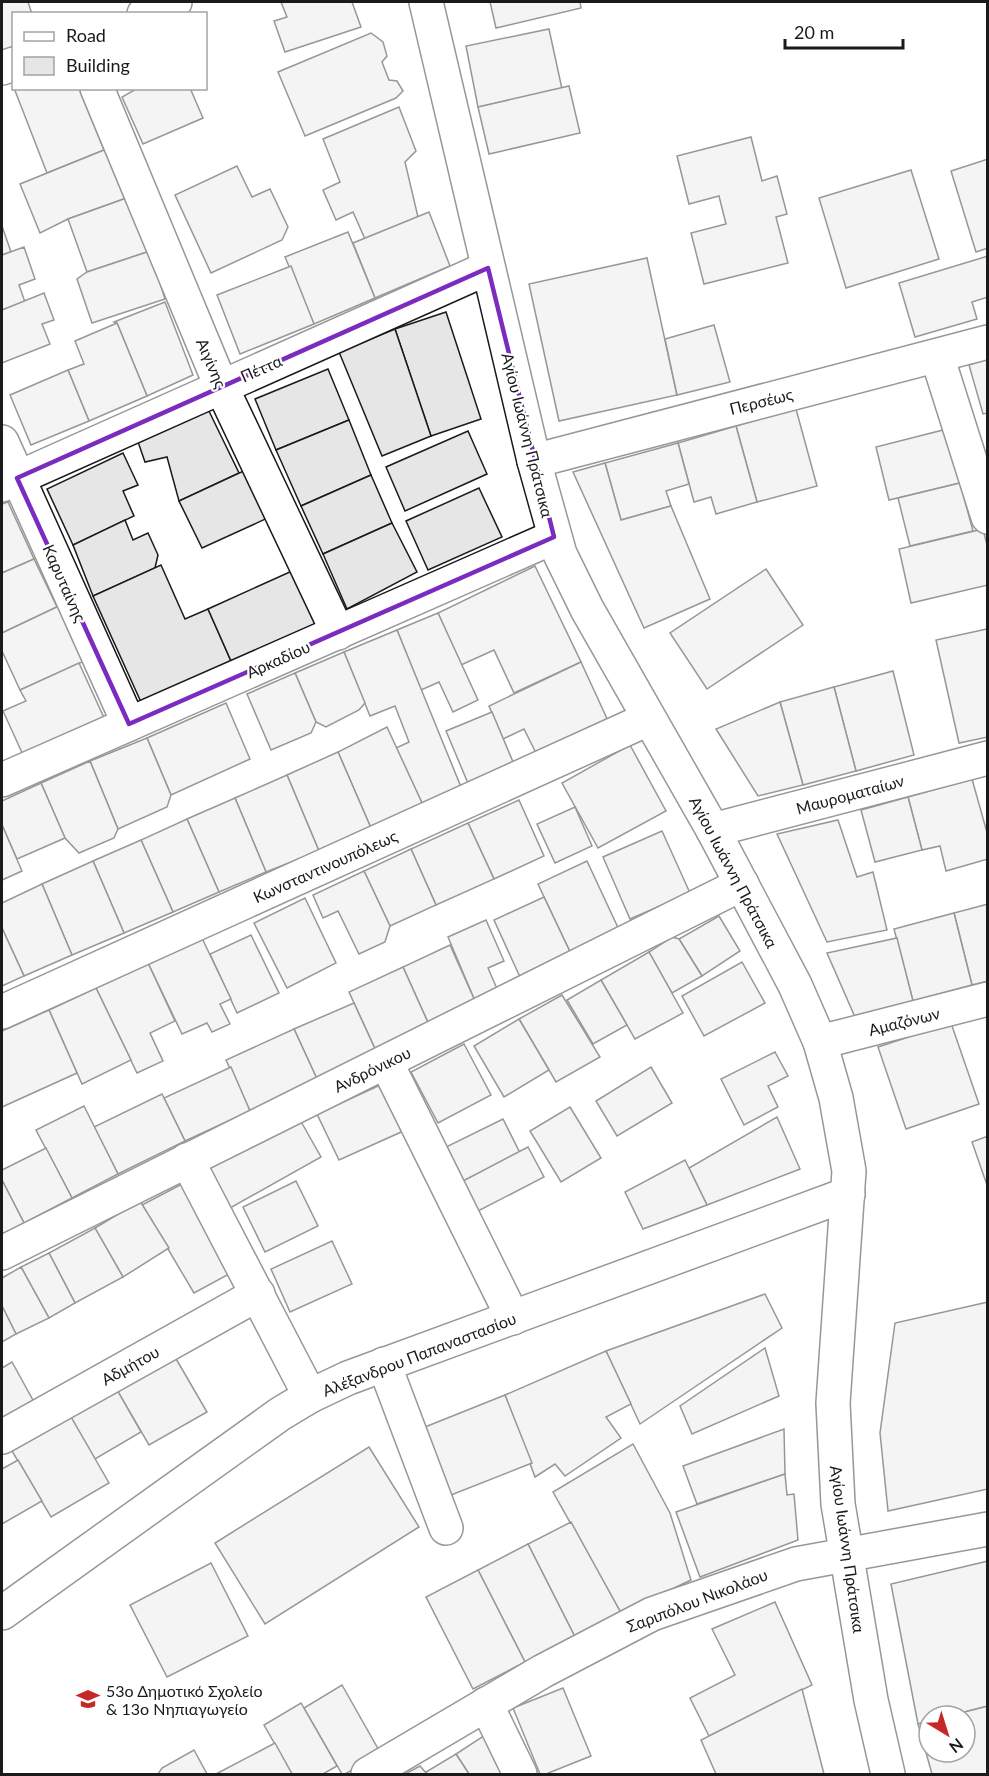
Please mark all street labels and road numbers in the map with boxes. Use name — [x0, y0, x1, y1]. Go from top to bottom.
street label: Αιγίνης — [193, 335, 231, 391]
street label: Πέττα — [237, 350, 285, 385]
street label: Αγίου Ιωάννη Πράτσικα — [498, 351, 558, 520]
street label: Περσέως — [727, 384, 795, 418]
street label: Καρυταίνης — [39, 541, 91, 625]
street label: Αρκαδίου — [243, 637, 313, 681]
street label: Μαυροματαίων — [794, 770, 906, 818]
street label: Αγίου Ιωάννη Πράτσικα — [686, 793, 782, 952]
street label: Κωνσταντινουπόλεως — [250, 825, 401, 906]
street label: Αμαζόνων — [866, 1003, 942, 1039]
street label: Ανδρόνικου — [331, 1042, 413, 1096]
street label: Αλέξανδρου Παπαναστασίου — [319, 1308, 519, 1401]
street label: Αδμήτου — [98, 1341, 162, 1389]
street label: Αγίου Ιωάννη Πράτσικα — [827, 1464, 869, 1635]
street label: Σαριπόλου Νικολάου — [624, 1564, 770, 1636]

